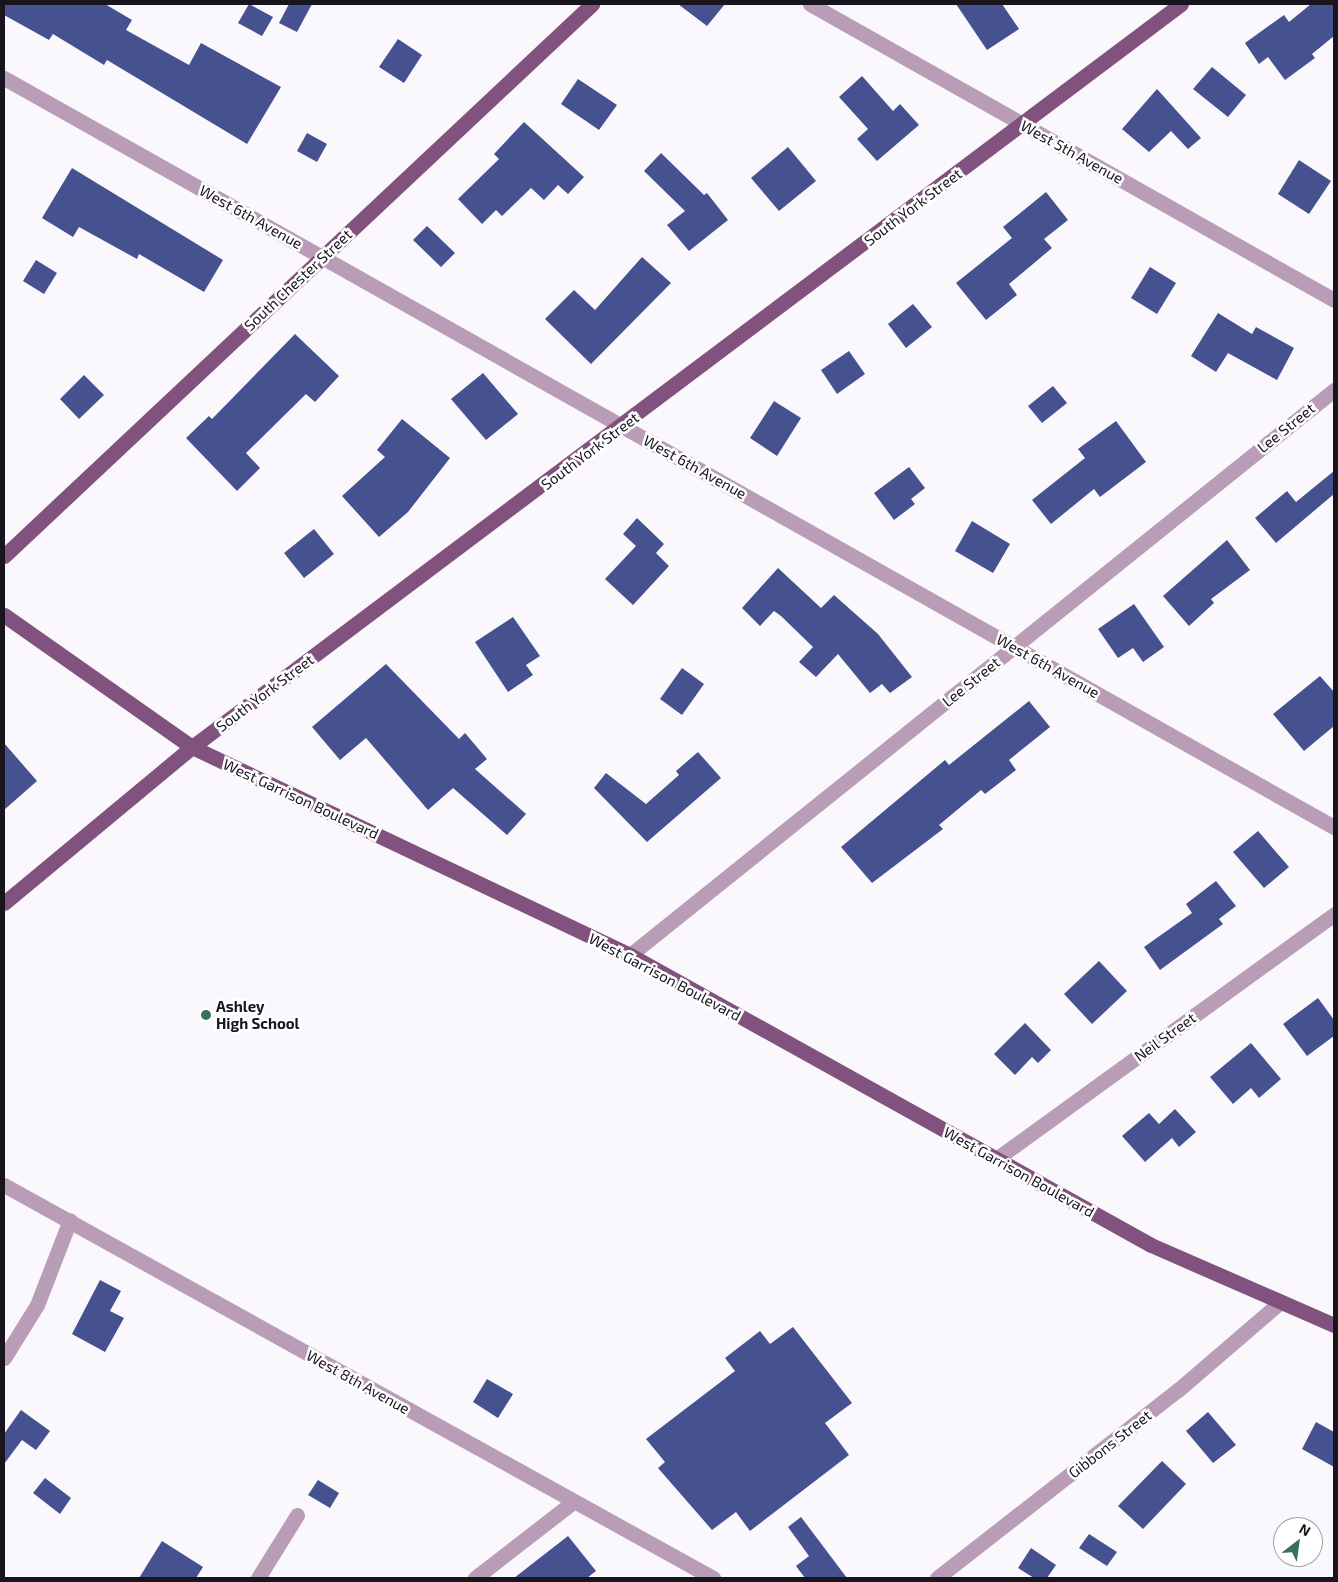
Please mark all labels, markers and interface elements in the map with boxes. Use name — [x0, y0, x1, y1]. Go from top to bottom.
street label: West 5th Avenue — [1017, 116, 1127, 188]
street label: South York Street — [860, 164, 966, 250]
street label: West 6th Avenue — [196, 181, 306, 253]
street label: South Chester Street — [240, 225, 356, 335]
street label: Lee Street — [1254, 399, 1318, 457]
street label: South York Street — [537, 408, 643, 494]
street label: West 6th Avenue — [640, 431, 750, 503]
street label: West 6th Avenue — [993, 630, 1103, 702]
street label: South York Street — [212, 650, 318, 736]
street label: Lee Street — [939, 653, 1003, 711]
street label: West Garrison Boulevard — [220, 755, 382, 843]
street label: West Garrison Boulevard — [586, 929, 744, 1025]
place label: Ashley High School — [216, 997, 300, 1032]
marker: Ashley High School — [200, 1009, 212, 1021]
street label: Neil Street — [1131, 1009, 1199, 1065]
street label: West Garrison Boulevard — [940, 1123, 1098, 1221]
street label: West 8th Avenue — [303, 1346, 413, 1418]
street label: Gibbons Street — [1065, 1406, 1155, 1482]
north arrow — [1273, 1517, 1323, 1567]
text: N — [1297, 1520, 1314, 1539]

